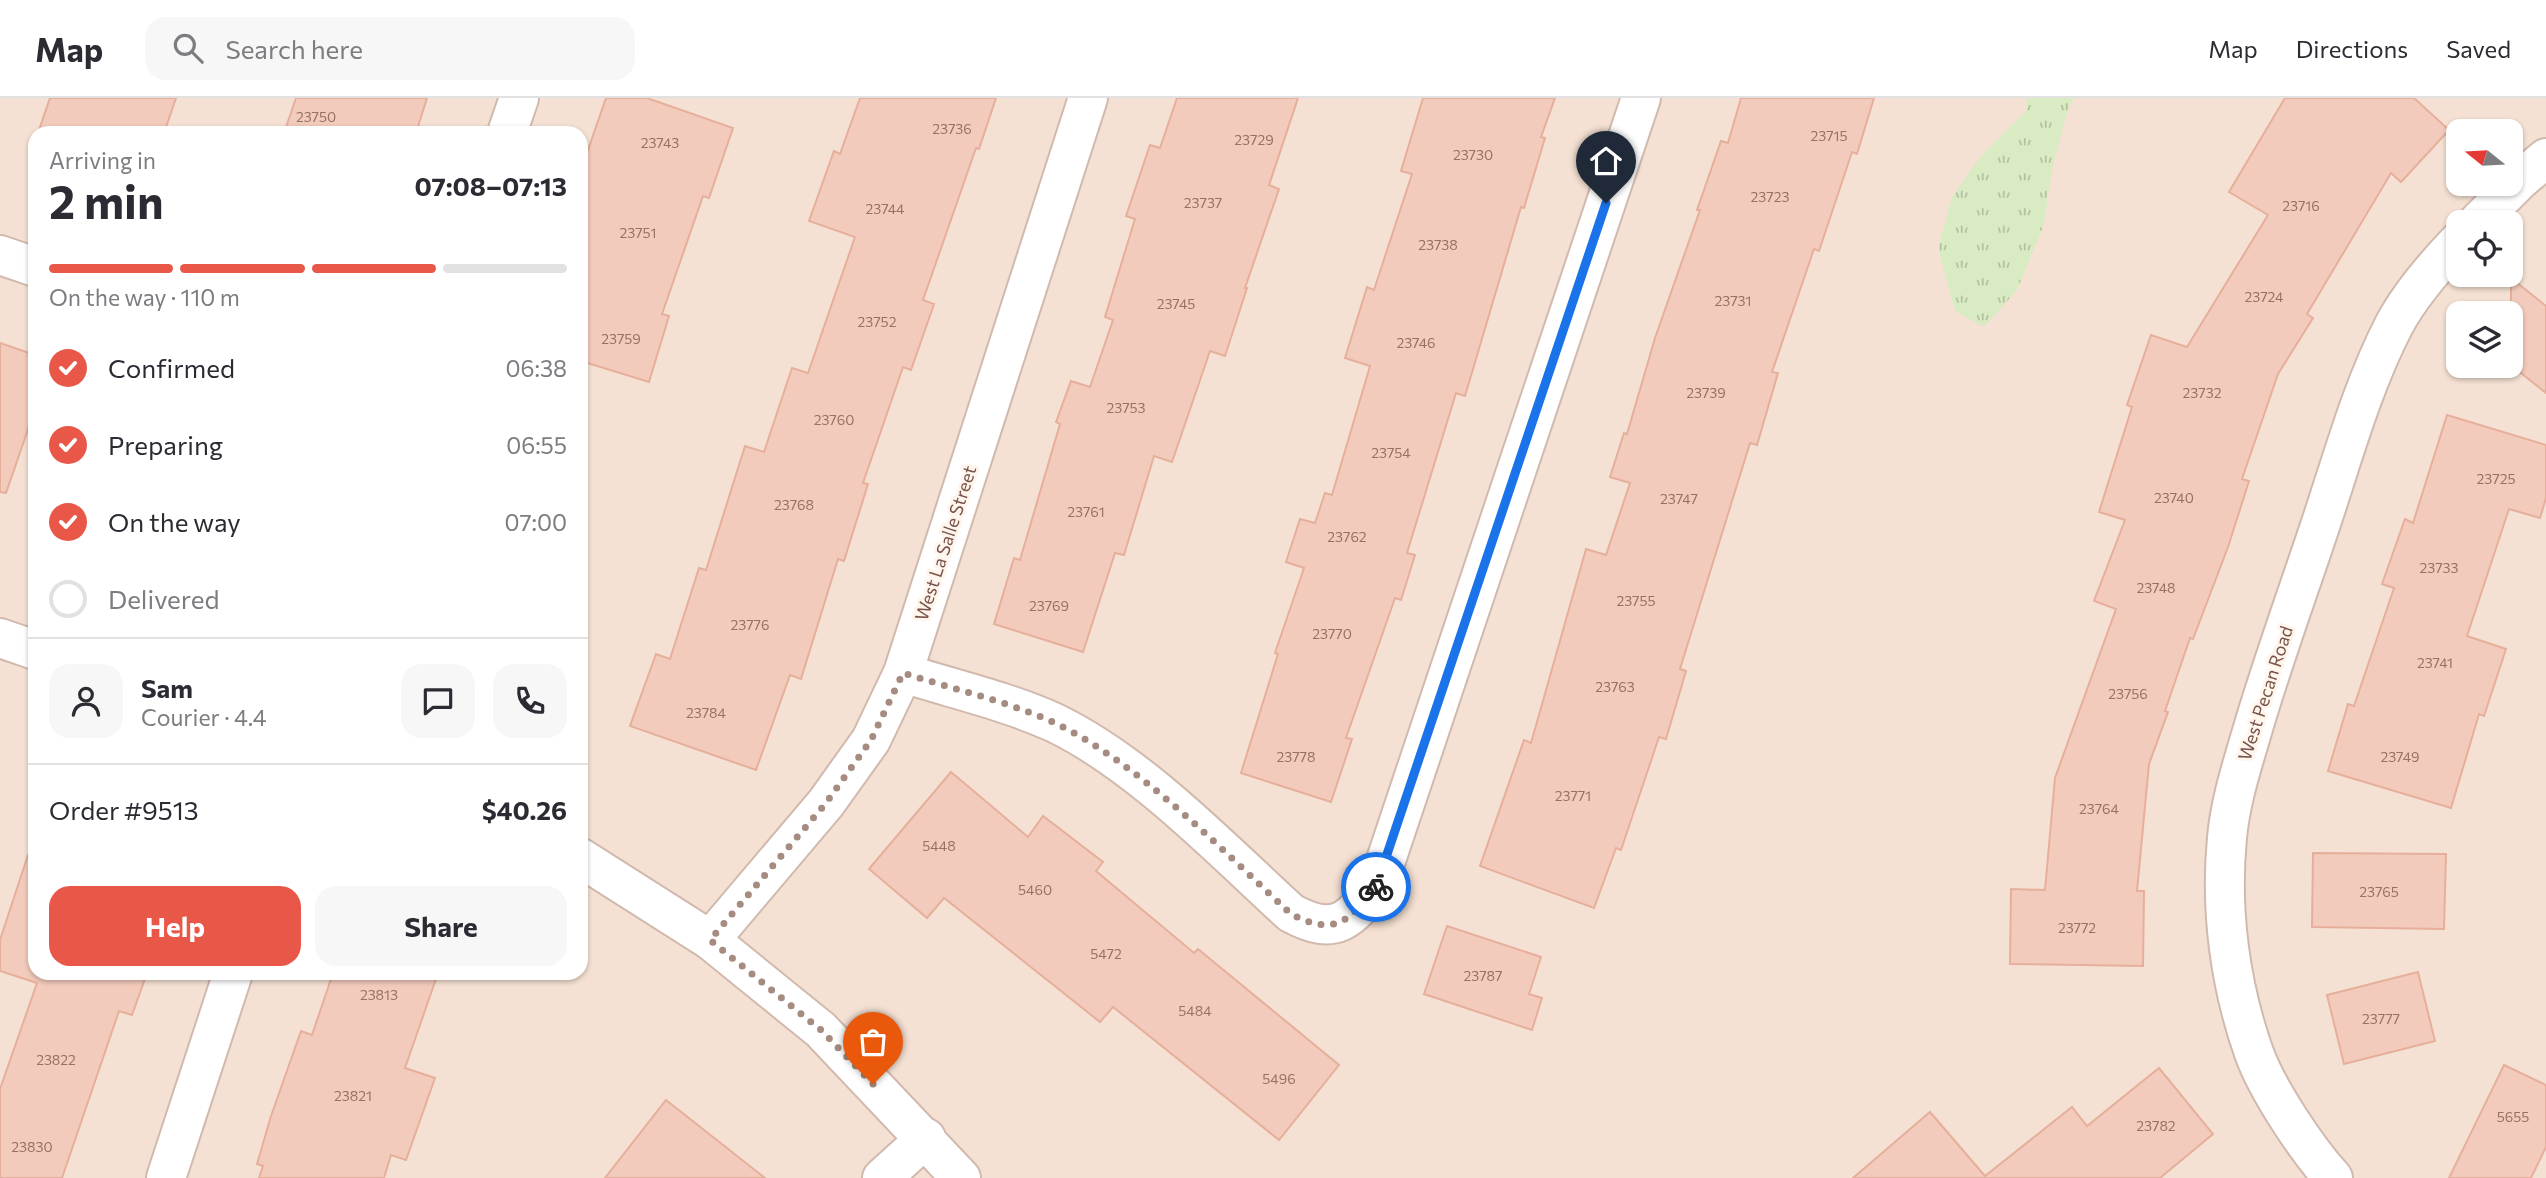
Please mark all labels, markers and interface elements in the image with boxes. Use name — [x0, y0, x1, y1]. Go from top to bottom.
search box — [145, 17, 635, 80]
text: Map — [35, 28, 103, 69]
icon: search — [169, 29, 207, 67]
text: Search here — [225, 33, 363, 64]
text: Map — [2208, 34, 2258, 63]
text: Directions — [2296, 34, 2408, 63]
text: Saved — [2446, 34, 2511, 63]
house number: 23750 — [296, 108, 336, 125]
north arrow — [2446, 119, 2524, 196]
map controls — [2446, 119, 2523, 378]
house number: 23736 — [932, 120, 972, 137]
house number: 23715 — [1810, 127, 1848, 144]
house number: 23729 — [1234, 131, 1274, 148]
pin — [1576, 131, 1636, 203]
house number: 23743 — [641, 134, 679, 151]
icon: home — [1587, 142, 1625, 180]
text: Arriving in — [49, 146, 156, 174]
house number: 23730 — [1453, 146, 1493, 163]
text: 07:08–07:13 — [414, 170, 567, 201]
text: 2 min — [49, 172, 164, 228]
house number: 23723 — [1751, 188, 1789, 205]
house number: 23737 — [1184, 194, 1222, 211]
house number: 23716 — [2282, 197, 2320, 214]
house number: 23744 — [865, 200, 905, 217]
button: locate — [2446, 210, 2523, 287]
house number: 23751 — [619, 224, 657, 241]
house number: 23738 — [1418, 236, 1458, 253]
text: On the way · 110 m — [49, 283, 240, 311]
house number: 23724 — [2244, 288, 2284, 305]
house number: 23731 — [1714, 292, 1752, 309]
house number: 23745 — [1157, 295, 1195, 312]
button: layers — [2446, 301, 2523, 378]
house number: 23752 — [858, 313, 897, 330]
house number: 23759 — [601, 330, 641, 347]
house number: 23746 — [1396, 334, 1436, 351]
icon: check — [49, 349, 87, 387]
text: Confirmed — [108, 352, 235, 383]
text: 06:38 — [506, 354, 567, 382]
house number: 23739 — [1686, 384, 1726, 401]
house number: 23732 — [2183, 384, 2222, 401]
house number: 23753 — [1106, 399, 1146, 416]
house number: 23760 — [814, 411, 854, 428]
icon: check — [49, 426, 87, 464]
text: Preparing — [108, 429, 223, 460]
text: 06:55 — [506, 431, 567, 459]
house number: 23754 — [1371, 444, 1411, 461]
street label: West La Salle Street — [910, 463, 980, 623]
house number: 23725 — [2477, 470, 2515, 487]
house number: 23740 — [2154, 489, 2194, 506]
house number: 23747 — [1660, 490, 1698, 507]
house number: 23768 — [774, 496, 814, 513]
icon: check — [49, 503, 87, 541]
house number: 23761 — [1067, 503, 1105, 520]
text: On the way — [108, 506, 241, 537]
text: 07:00 — [505, 508, 567, 536]
house number: 23762 — [1327, 528, 1367, 545]
house number: 23733 — [2419, 559, 2459, 576]
house number: 23748 — [2136, 579, 2176, 596]
text: Delivered — [108, 583, 219, 614]
house number: 23755 — [1616, 592, 1656, 609]
house number: 23769 — [1029, 597, 1069, 614]
house number: 23776 — [731, 616, 769, 633]
street label: West Pecan Road — [2233, 623, 2297, 763]
house number: 23770 — [1312, 625, 1352, 642]
house number: 23741 — [2417, 654, 2453, 671]
button: person — [49, 664, 123, 738]
button: chat — [401, 664, 475, 738]
button: phone — [493, 664, 567, 738]
text: Sam — [141, 672, 193, 703]
house number: 23763 — [1595, 678, 1635, 695]
house number: 23756 — [2108, 685, 2148, 702]
text: Courier · 4.4 — [141, 703, 267, 731]
house number: 23784 — [686, 704, 727, 721]
house number: 23778 — [1277, 748, 1315, 765]
house number: 23749 — [2380, 748, 2420, 765]
house number: 23771 — [1555, 787, 1591, 804]
text: Order #9513 — [49, 794, 199, 825]
text: $40.26 — [482, 794, 567, 825]
house number: 23764 — [2079, 800, 2120, 817]
house number: 5448 — [922, 837, 956, 854]
courier — [1341, 852, 1411, 922]
icon: bike — [1357, 868, 1395, 906]
house number: 5460 — [1018, 881, 1052, 898]
house number: 23765 — [2359, 883, 2399, 900]
button: Help — [49, 886, 301, 966]
button: Share — [315, 886, 567, 966]
house number: 23772 — [2058, 919, 2096, 936]
house number: 5472 — [1090, 945, 1122, 962]
house number: 23787 — [1464, 967, 1502, 984]
house number: 23813 — [360, 986, 398, 1003]
house number: 5484 — [1178, 1002, 1212, 1019]
house number: 23777 — [2362, 1010, 2400, 1027]
pin — [843, 1012, 903, 1084]
icon: bag — [854, 1023, 892, 1061]
house number: 23822 — [36, 1051, 76, 1068]
house number: 5496 — [1262, 1070, 1296, 1087]
house number: 23821 — [334, 1087, 372, 1104]
house number: 5655 — [2497, 1108, 2529, 1125]
house number: 23782 — [2136, 1117, 2176, 1134]
house number: 23830 — [11, 1138, 53, 1155]

